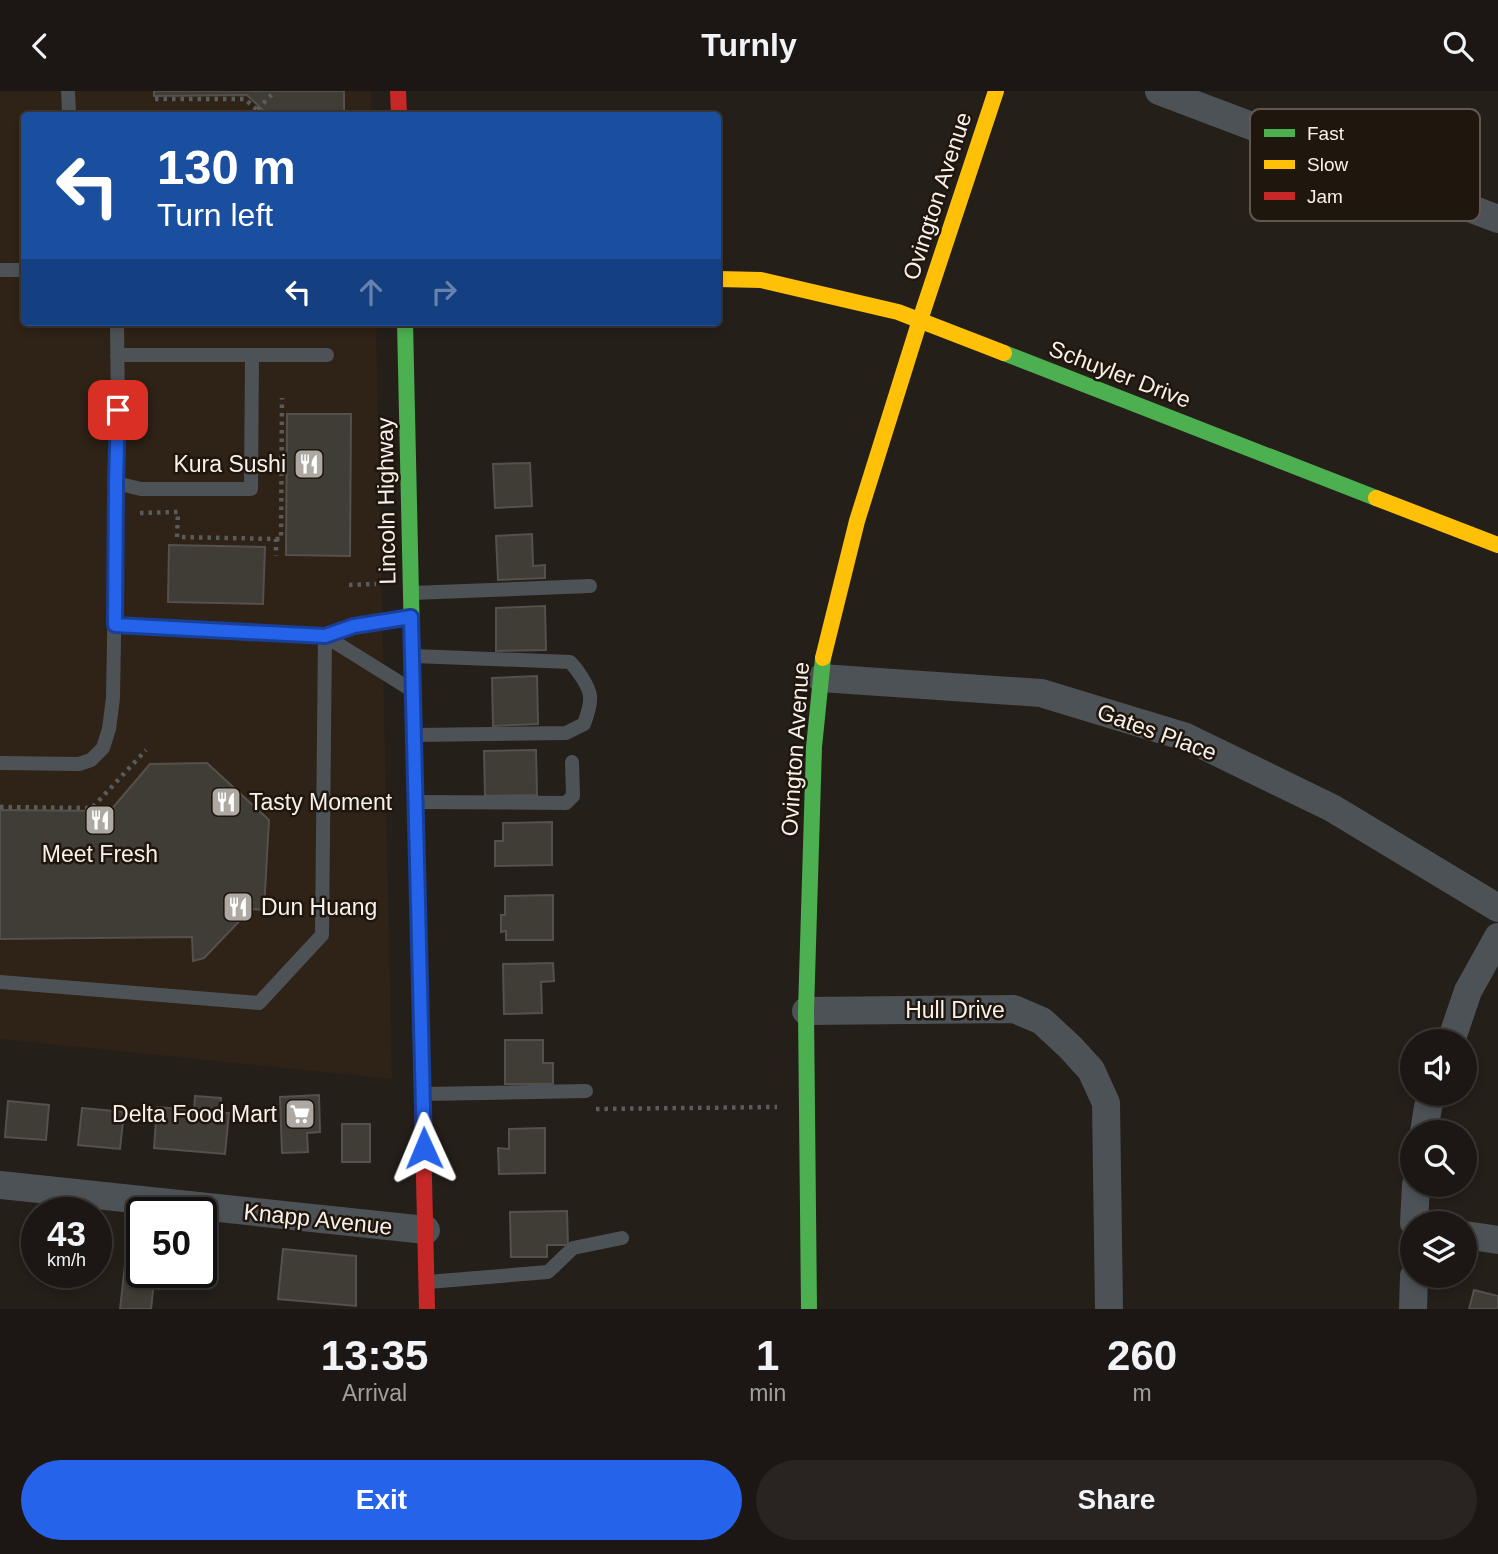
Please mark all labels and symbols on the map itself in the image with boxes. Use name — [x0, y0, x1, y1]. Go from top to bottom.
street label: Ovington Avenue — [898, 109, 976, 283]
legend — [1250, 109, 1480, 221]
text: Fast — [1307, 123, 1345, 144]
text: Slow — [1307, 154, 1348, 175]
text: Jam — [1307, 186, 1343, 207]
street label: Schuyler Drive — [1046, 335, 1194, 413]
pin — [88, 380, 148, 440]
street label: Lincoln Highway — [372, 417, 400, 585]
restaurant icon: Kura Sushi — [292, 447, 326, 481]
place label: Kura Sushi — [173, 451, 286, 477]
street label: Ovington Avenue — [776, 661, 814, 837]
street label: Gates Place — [1094, 698, 1220, 766]
restaurant icon: Tasty Moment — [209, 785, 243, 819]
place label: Tasty Moment — [249, 789, 393, 815]
restaurant icon: Meet Fresh — [83, 803, 117, 837]
place label: Meet Fresh — [42, 841, 158, 867]
restaurant icon: Dun Huang — [221, 890, 255, 924]
place label: Dun Huang — [261, 894, 377, 920]
street label: Hull Drive — [905, 997, 1005, 1023]
supermarket icon: Delta Food Mart — [283, 1097, 317, 1131]
place label: Delta Food Mart — [112, 1101, 278, 1127]
position arrow — [387, 1111, 461, 1185]
speed limit sign: 50 — [126, 1197, 217, 1288]
street label: Knapp Avenue — [242, 1198, 394, 1240]

